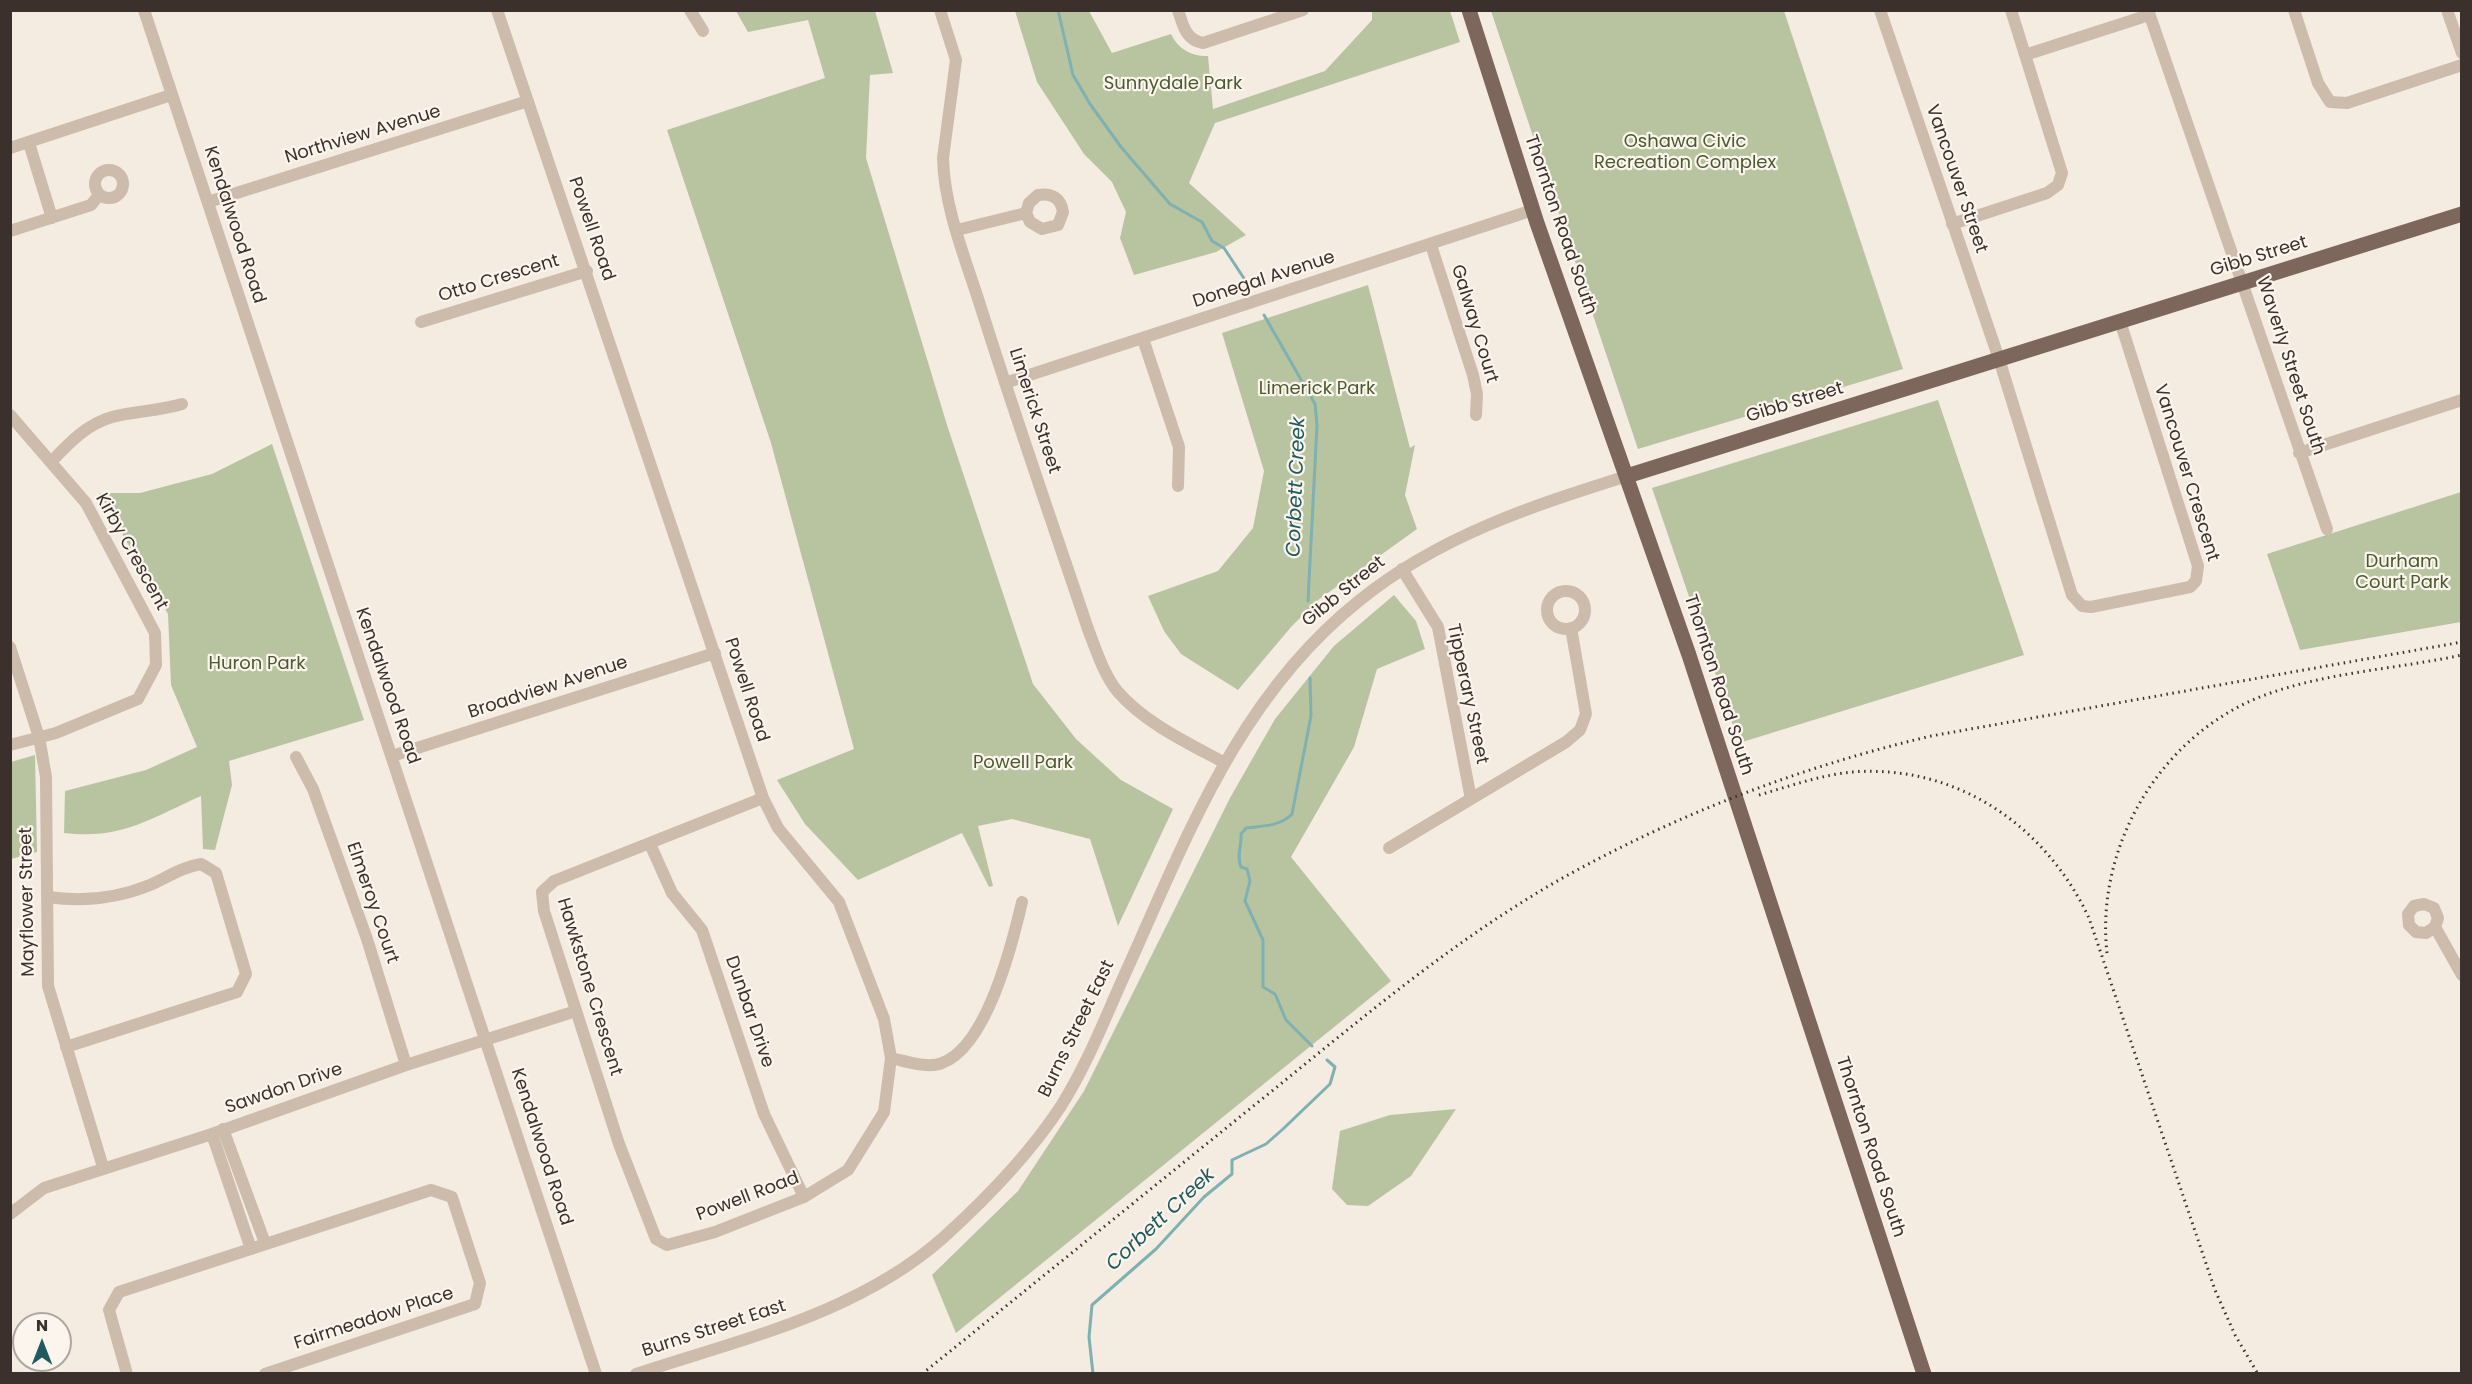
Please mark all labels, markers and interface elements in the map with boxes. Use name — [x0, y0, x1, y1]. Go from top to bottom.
park label: Sunnydale Park — [1104, 73, 1242, 95]
street label: Northview Avenue — [282, 101, 444, 169]
street label: Vancouver Street — [1921, 102, 1991, 256]
park label: Oshawa Civic Recreation Complex — [1594, 131, 1776, 174]
street label: Thornton Road South — [1519, 132, 1601, 318]
street label: Kendalwood Road — [198, 144, 270, 306]
street label: Powell Road — [563, 174, 619, 284]
street label: Gibb Street — [2208, 232, 2310, 282]
street label: Donegal Avenue — [1190, 247, 1338, 313]
street label: Otto Crescent — [436, 250, 562, 308]
street label: Galway Court — [1446, 262, 1502, 386]
street label: Waverly Street South — [2251, 274, 2329, 458]
street label: Limerick Street — [1004, 345, 1064, 477]
park label: Limerick Park — [1259, 378, 1375, 400]
street label: Gibb Street — [1744, 378, 1846, 428]
street label: Vancouver Crescent — [2149, 382, 2223, 564]
water label: Corbett Creek — [1283, 417, 1311, 557]
street label: Kirby Crescent — [90, 490, 172, 614]
park label: Durham Court Park — [2355, 551, 2449, 594]
street label: Gibb Street — [1298, 552, 1390, 632]
street label: Thornton Road South — [1679, 592, 1757, 778]
street label: Kendalwood Road — [350, 605, 424, 767]
street label: Tipperary Street — [1442, 622, 1492, 766]
street label: Powell Road — [719, 635, 773, 745]
street label: Broadview Avenue — [466, 652, 630, 724]
park label: Huron Park — [208, 653, 306, 675]
park label: Powell Park — [973, 752, 1073, 774]
street label: Mayflower Street — [16, 827, 40, 977]
street label: Elmeroy Court — [341, 840, 403, 966]
street label: Hawkstone Crescent — [552, 895, 626, 1079]
street label: Dunbar Drive — [720, 953, 778, 1071]
street label: Burns Street East — [1034, 957, 1120, 1101]
street label: Thornton Road South — [1831, 1054, 1909, 1240]
street label: Sawdon Drive — [223, 1059, 345, 1119]
street label: Kendalwood Road — [505, 1066, 577, 1228]
water label: Corbett Creek — [1102, 1163, 1220, 1277]
street label: Powell Road — [694, 1168, 802, 1226]
street label: Fairmeadow Place — [291, 1283, 457, 1355]
street label: Burns Street East — [639, 1296, 789, 1362]
north arrow — [12, 1312, 72, 1372]
text: N — [36, 1314, 48, 1337]

